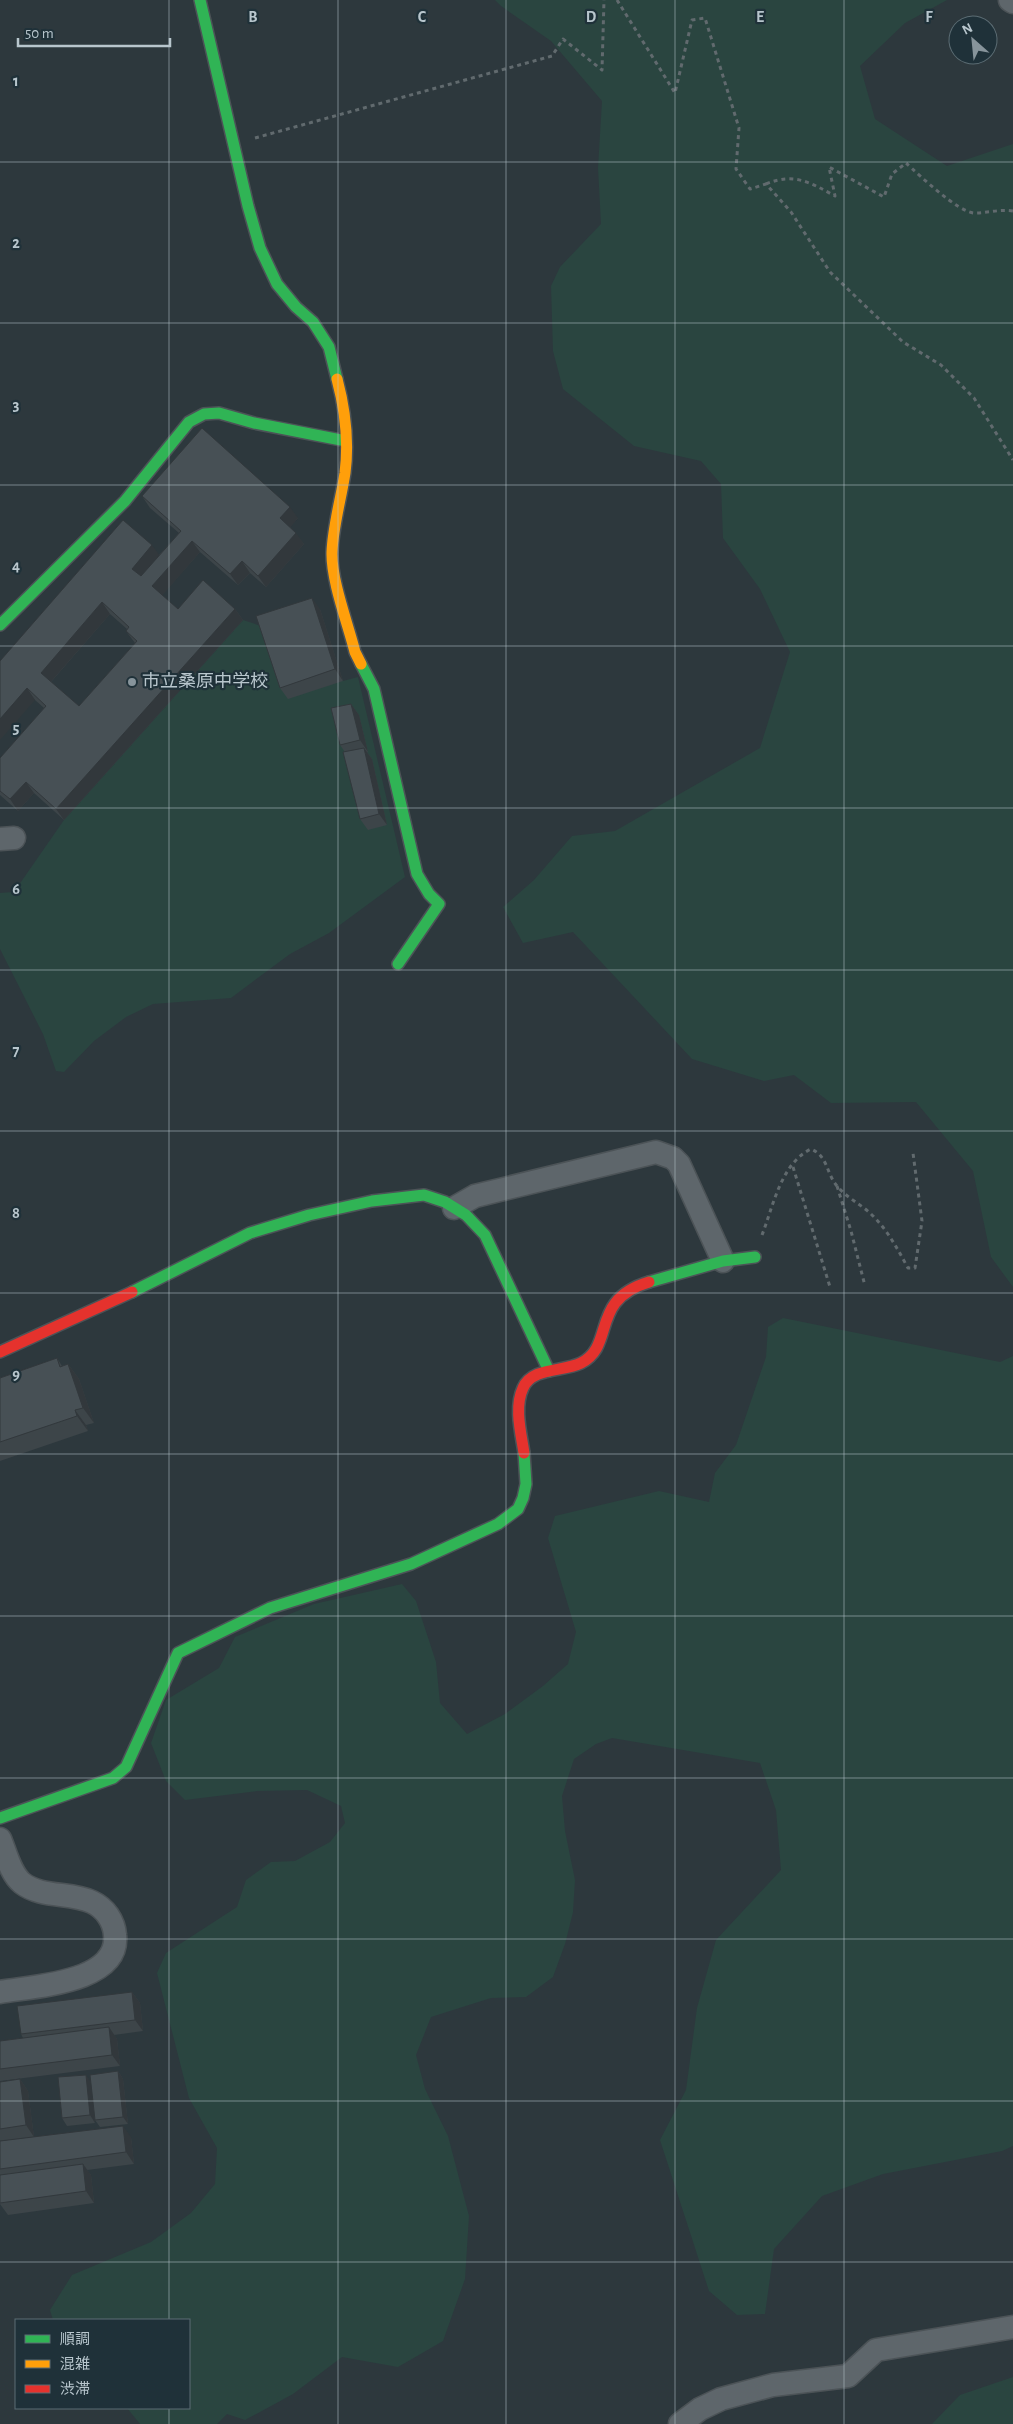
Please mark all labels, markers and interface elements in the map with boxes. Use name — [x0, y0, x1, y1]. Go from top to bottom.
text: B — [248, 9, 258, 25]
text: C — [418, 9, 427, 25]
text: D — [586, 9, 597, 25]
text: E — [756, 9, 764, 25]
text: F — [925, 9, 933, 25]
scale bar — [18, 15, 170, 47]
north arrow — [948, 15, 998, 65]
text: N — [960, 21, 975, 38]
text: 50 m — [25, 26, 54, 41]
text: 1 — [13, 73, 19, 89]
text: 2 — [12, 235, 20, 251]
text: 3 — [13, 397, 20, 413]
text: 4 — [12, 558, 20, 574]
place label: 市立桑原中学校 — [142, 671, 268, 691]
marker: 市立桑原中学校 — [126, 676, 138, 688]
text: 5 — [13, 720, 20, 736]
text: 6 — [12, 881, 20, 897]
text: 7 — [13, 1043, 20, 1059]
text: 8 — [12, 1205, 20, 1221]
text: 9 — [12, 1366, 20, 1382]
legend — [15, 2319, 190, 2409]
text: 順調 — [60, 2332, 90, 2347]
text: 混雑 — [60, 2356, 90, 2372]
text: 渋滞 — [60, 2381, 90, 2397]

